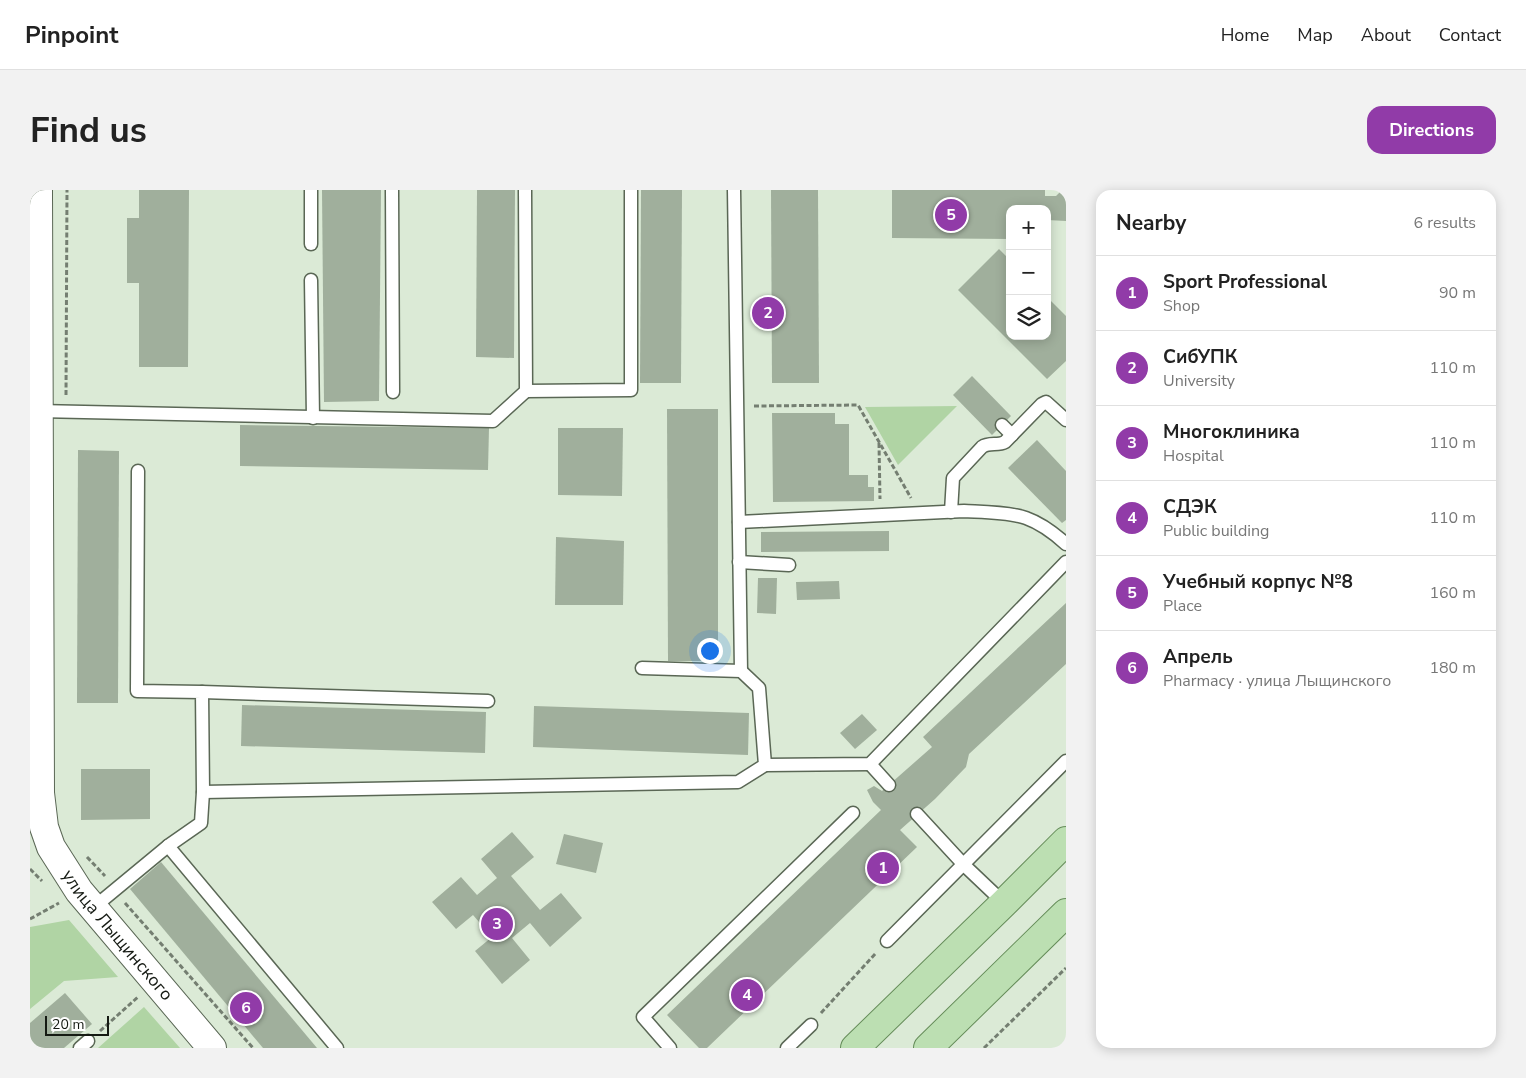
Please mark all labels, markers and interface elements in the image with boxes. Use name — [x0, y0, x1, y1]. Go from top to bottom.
text: Pinpoint — [25, 19, 118, 51]
text: Home — [1221, 23, 1269, 47]
text: Map — [1297, 23, 1333, 47]
text: About — [1361, 23, 1411, 47]
text: Contact — [1439, 23, 1501, 47]
button: Directions — [1367, 106, 1496, 154]
text: Find us — [30, 107, 147, 154]
pin: 5 — [935, 196, 967, 234]
map controls — [1006, 205, 1051, 340]
button: + — [1006, 205, 1051, 250]
text: Nearby — [1116, 209, 1186, 237]
text: 6 results — [1414, 212, 1476, 234]
button: − — [1006, 250, 1051, 295]
text: Sport Professional — [1163, 269, 1327, 295]
text: 1 — [1127, 282, 1137, 304]
text: 90 m — [1439, 282, 1476, 304]
pin: 2 — [752, 294, 784, 332]
button: layers — [1006, 295, 1051, 340]
text: Shop — [1163, 295, 1200, 317]
text: СибУПК — [1163, 344, 1237, 370]
text: 2 — [1127, 357, 1137, 379]
text: 110 m — [1429, 357, 1476, 379]
text: University — [1163, 370, 1235, 392]
text: Многоклиника — [1163, 419, 1300, 445]
text: 3 — [1127, 432, 1137, 454]
text: 110 m — [1429, 432, 1476, 454]
text: Hospital — [1163, 445, 1224, 467]
text: СДЭК — [1163, 494, 1217, 520]
text: 4 — [1127, 507, 1137, 529]
text: 110 m — [1429, 507, 1476, 529]
text: Public building — [1163, 520, 1269, 542]
text: Учебный корпус №8 — [1163, 569, 1353, 595]
text: 5 — [1127, 582, 1137, 604]
text: 160 m — [1429, 582, 1476, 604]
text: Place — [1163, 595, 1202, 617]
your location — [697, 638, 723, 664]
text: Апрель — [1163, 644, 1233, 670]
text: 6 — [1127, 657, 1137, 679]
text: 180 m — [1429, 657, 1476, 679]
text: Pharmacy · улица Лыщинского — [1163, 670, 1391, 692]
pin: 1 — [867, 849, 899, 887]
street label: улица Лыщинского — [56, 865, 179, 1006]
pin: 3 — [481, 905, 513, 943]
pin: 4 — [731, 976, 763, 1014]
pin: 6 — [230, 989, 262, 1027]
scale bar — [45, 1013, 109, 1036]
text: 20 m — [52, 1015, 84, 1034]

